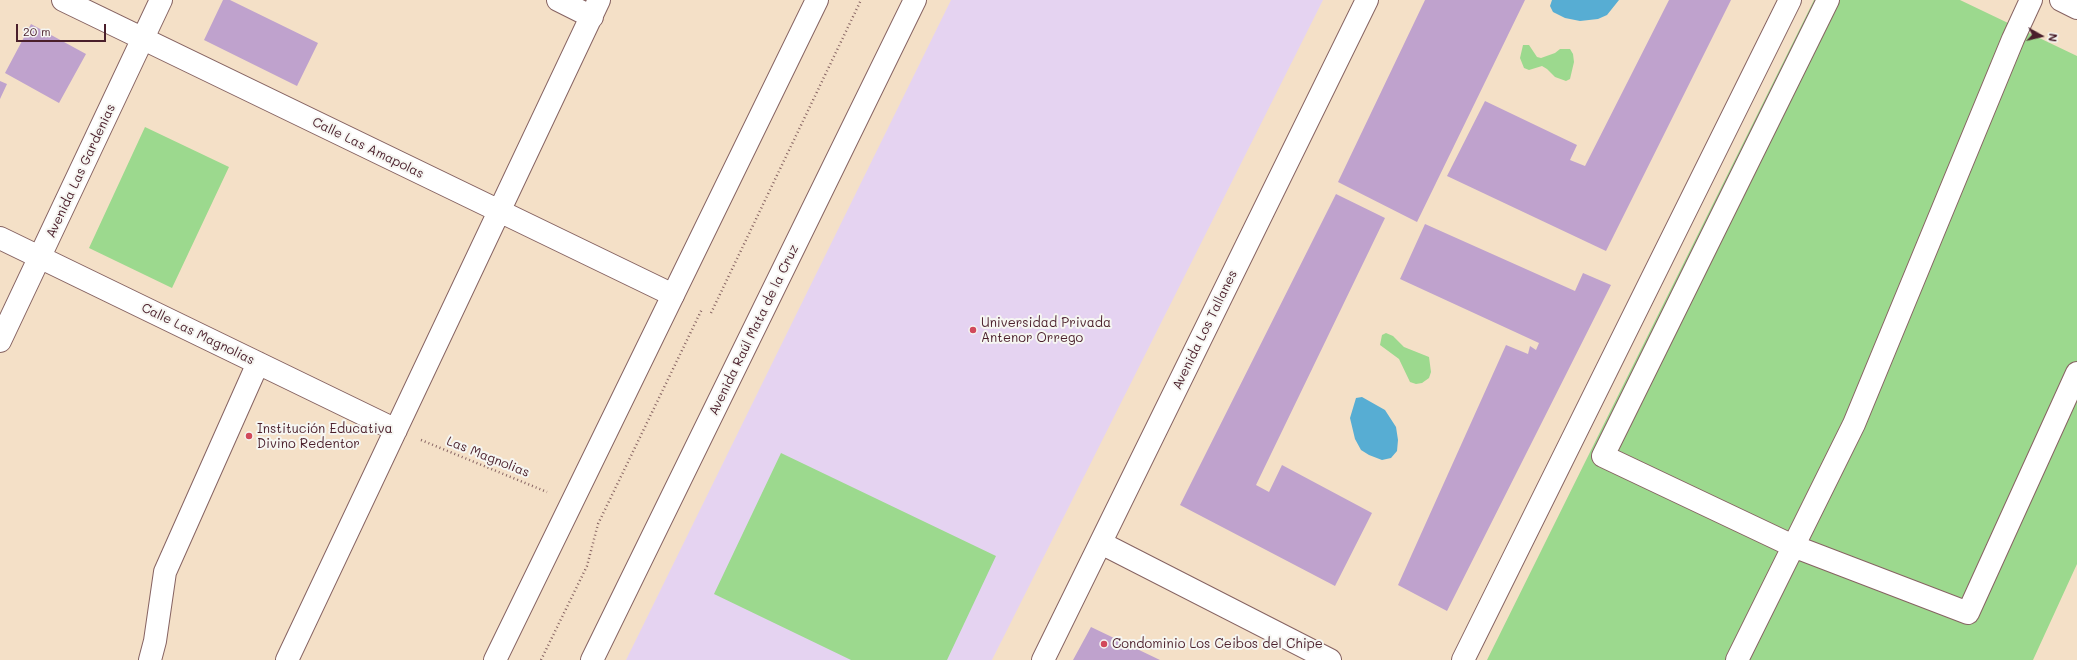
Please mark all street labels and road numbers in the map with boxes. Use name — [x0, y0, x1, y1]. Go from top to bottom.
street label: Avenida Las Gardenias — [43, 102, 119, 240]
street label: Calle Las Amapolas — [310, 114, 426, 182]
street label: Avenida Raúl Mata de la Cruz — [706, 242, 802, 418]
street label: Avenida Los Tallanes — [1169, 268, 1241, 392]
street label: Calle Las Magnolias — [139, 300, 257, 368]
street label: Las Magnolias — [444, 433, 532, 481]

